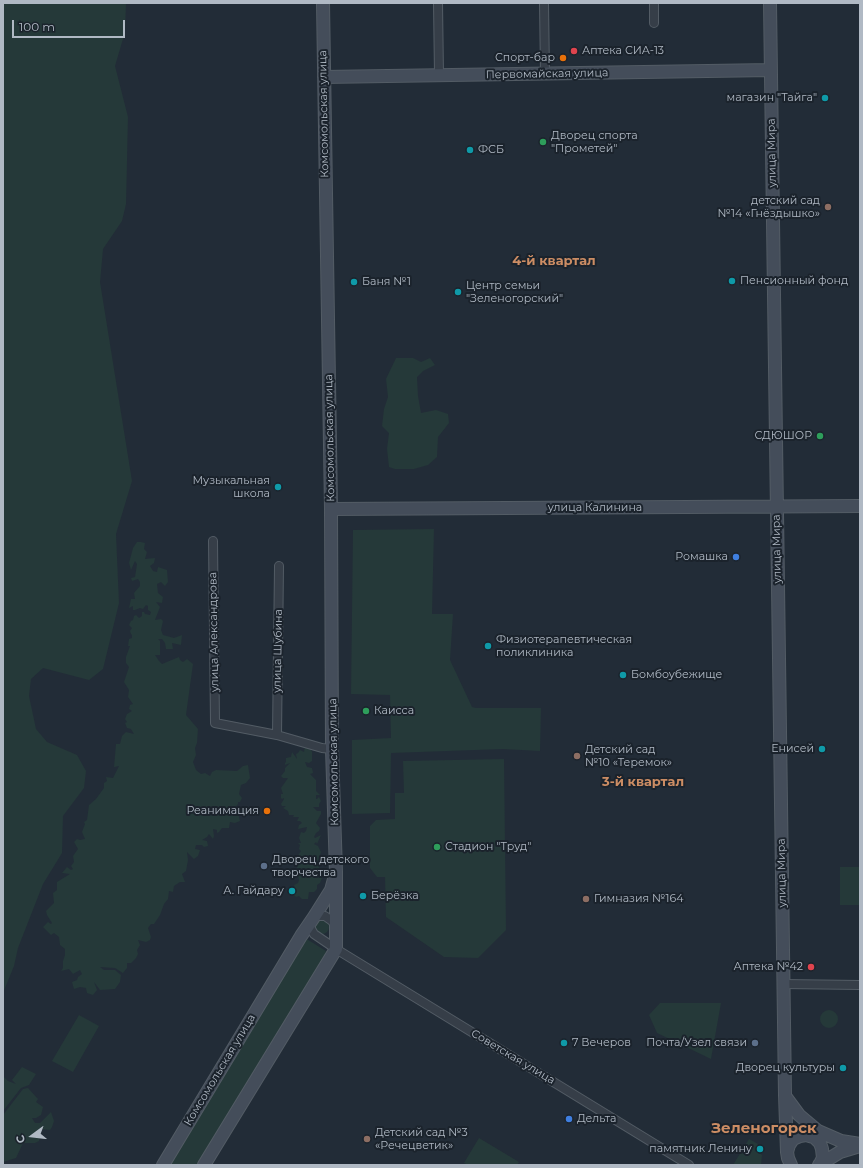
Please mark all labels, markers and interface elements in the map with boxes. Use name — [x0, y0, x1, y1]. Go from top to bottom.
scale bar — [14, 12, 127, 38]
text: 100 m — [19, 19, 55, 34]
place label: Аптека СИА-13 — [582, 44, 664, 58]
marker: Аптека СИА-13 — [569, 46, 579, 56]
street label: Комсомольская улица — [316, 50, 332, 178]
place label: Спорт-бар — [495, 51, 555, 65]
marker: Спорт-бар — [558, 53, 568, 63]
street label: Первомайская улица — [486, 66, 608, 82]
place label: магазин "Тайга" — [726, 91, 817, 105]
marker: магазин "Тайга" — [820, 93, 830, 103]
street label: улица Мира — [765, 118, 779, 188]
place label: Дворец спорта "Прометей" — [551, 129, 638, 155]
marker: Дворец спорта "Прометей" — [538, 137, 548, 147]
place label: ФСБ — [478, 143, 504, 157]
marker: ФСБ — [465, 145, 475, 155]
place label: детский сад №14 «Гнёздышко» — [718, 194, 820, 220]
marker: детский сад №14 «Гнёздышко» — [823, 202, 833, 212]
district label: 4-й квартал — [512, 253, 596, 269]
place label: Пенсионный фонд — [740, 274, 848, 288]
place label: Баня №1 — [362, 275, 411, 289]
marker: Пенсионный фонд — [727, 276, 737, 286]
marker: Баня №1 — [349, 277, 359, 287]
place label: Центр семьи "Зеленогорский" — [466, 279, 563, 305]
marker: Центр семьи "Зеленогорский" — [453, 287, 463, 297]
street label: Комсомольская улица — [322, 374, 338, 502]
place label: СДЮШОР — [754, 429, 812, 443]
marker: СДЮШОР — [815, 431, 825, 441]
place label: Музыкальная школа — [192, 474, 270, 500]
marker: Музыкальная школа — [273, 482, 283, 492]
street label: улица Калинина — [548, 501, 642, 515]
street label: улица Мира — [770, 514, 784, 584]
place label: Ромашка — [675, 550, 728, 564]
marker: Ромашка — [731, 552, 741, 562]
street label: улица Александрова — [206, 572, 222, 692]
street label: улица Шубина — [271, 609, 285, 693]
place label: Физиотерапевтическая поликлиника — [496, 633, 632, 659]
marker: Физиотерапевтическая поликлиника — [483, 641, 493, 651]
place label: Бомбоубежище — [631, 668, 722, 682]
marker: Бомбоубежище — [618, 670, 628, 680]
street label: Комсомольская улица — [326, 698, 342, 826]
place label: Каисса — [374, 704, 414, 718]
marker: Каисса — [361, 706, 371, 716]
place label: Енисей — [771, 742, 814, 756]
place label: Детский сад №10 «Теремок» — [585, 743, 672, 769]
marker: Енисей — [817, 744, 827, 754]
marker: Детский сад №10 «Теремок» — [572, 751, 582, 761]
district label: 3-й квартал — [602, 774, 684, 790]
place label: Реанимация — [186, 804, 259, 818]
marker: Реанимация — [262, 806, 272, 816]
street label: улица Мира — [775, 838, 789, 908]
place label: Стадион "Труд" — [445, 840, 531, 854]
marker: Стадион "Труд" — [432, 842, 442, 852]
place label: Дворец детского творчества — [272, 853, 369, 879]
marker: Дворец детского творчества — [259, 861, 269, 871]
place label: А. Гайдару — [223, 884, 284, 898]
marker: А. Гайдару — [287, 886, 297, 896]
place label: Берёзка — [371, 889, 419, 903]
marker: Берёзка — [358, 891, 368, 901]
place label: Гимназия №164 — [594, 892, 684, 906]
marker: Гимназия №164 — [581, 894, 591, 904]
place label: Аптека №42 — [734, 960, 803, 974]
marker: Аптека №42 — [806, 962, 816, 972]
street label: Комсомольская улица — [181, 1012, 259, 1128]
street label: Советская улица — [469, 1027, 557, 1087]
place label: 7 Вечеров — [572, 1036, 631, 1050]
place label: Почта/Узел связи — [646, 1036, 747, 1050]
marker: 7 Вечеров — [559, 1038, 569, 1048]
marker: Почта/Узел связи — [750, 1038, 760, 1048]
place label: Дворец культуры — [736, 1061, 835, 1075]
marker: Дворец культуры — [838, 1063, 848, 1073]
place label: Дельта — [577, 1112, 616, 1126]
marker: Дельта — [564, 1114, 574, 1124]
north arrow — [12, 1116, 52, 1156]
district label: Зеленогорск — [711, 1120, 817, 1138]
place label: Детский сад №3 «Речецветик» — [375, 1126, 468, 1152]
text: С — [13, 1133, 28, 1145]
marker: Детский сад №3 «Речецветик» — [362, 1134, 372, 1144]
place label: памятник Ленину — [649, 1142, 752, 1156]
marker: памятник Ленину — [755, 1144, 765, 1154]

